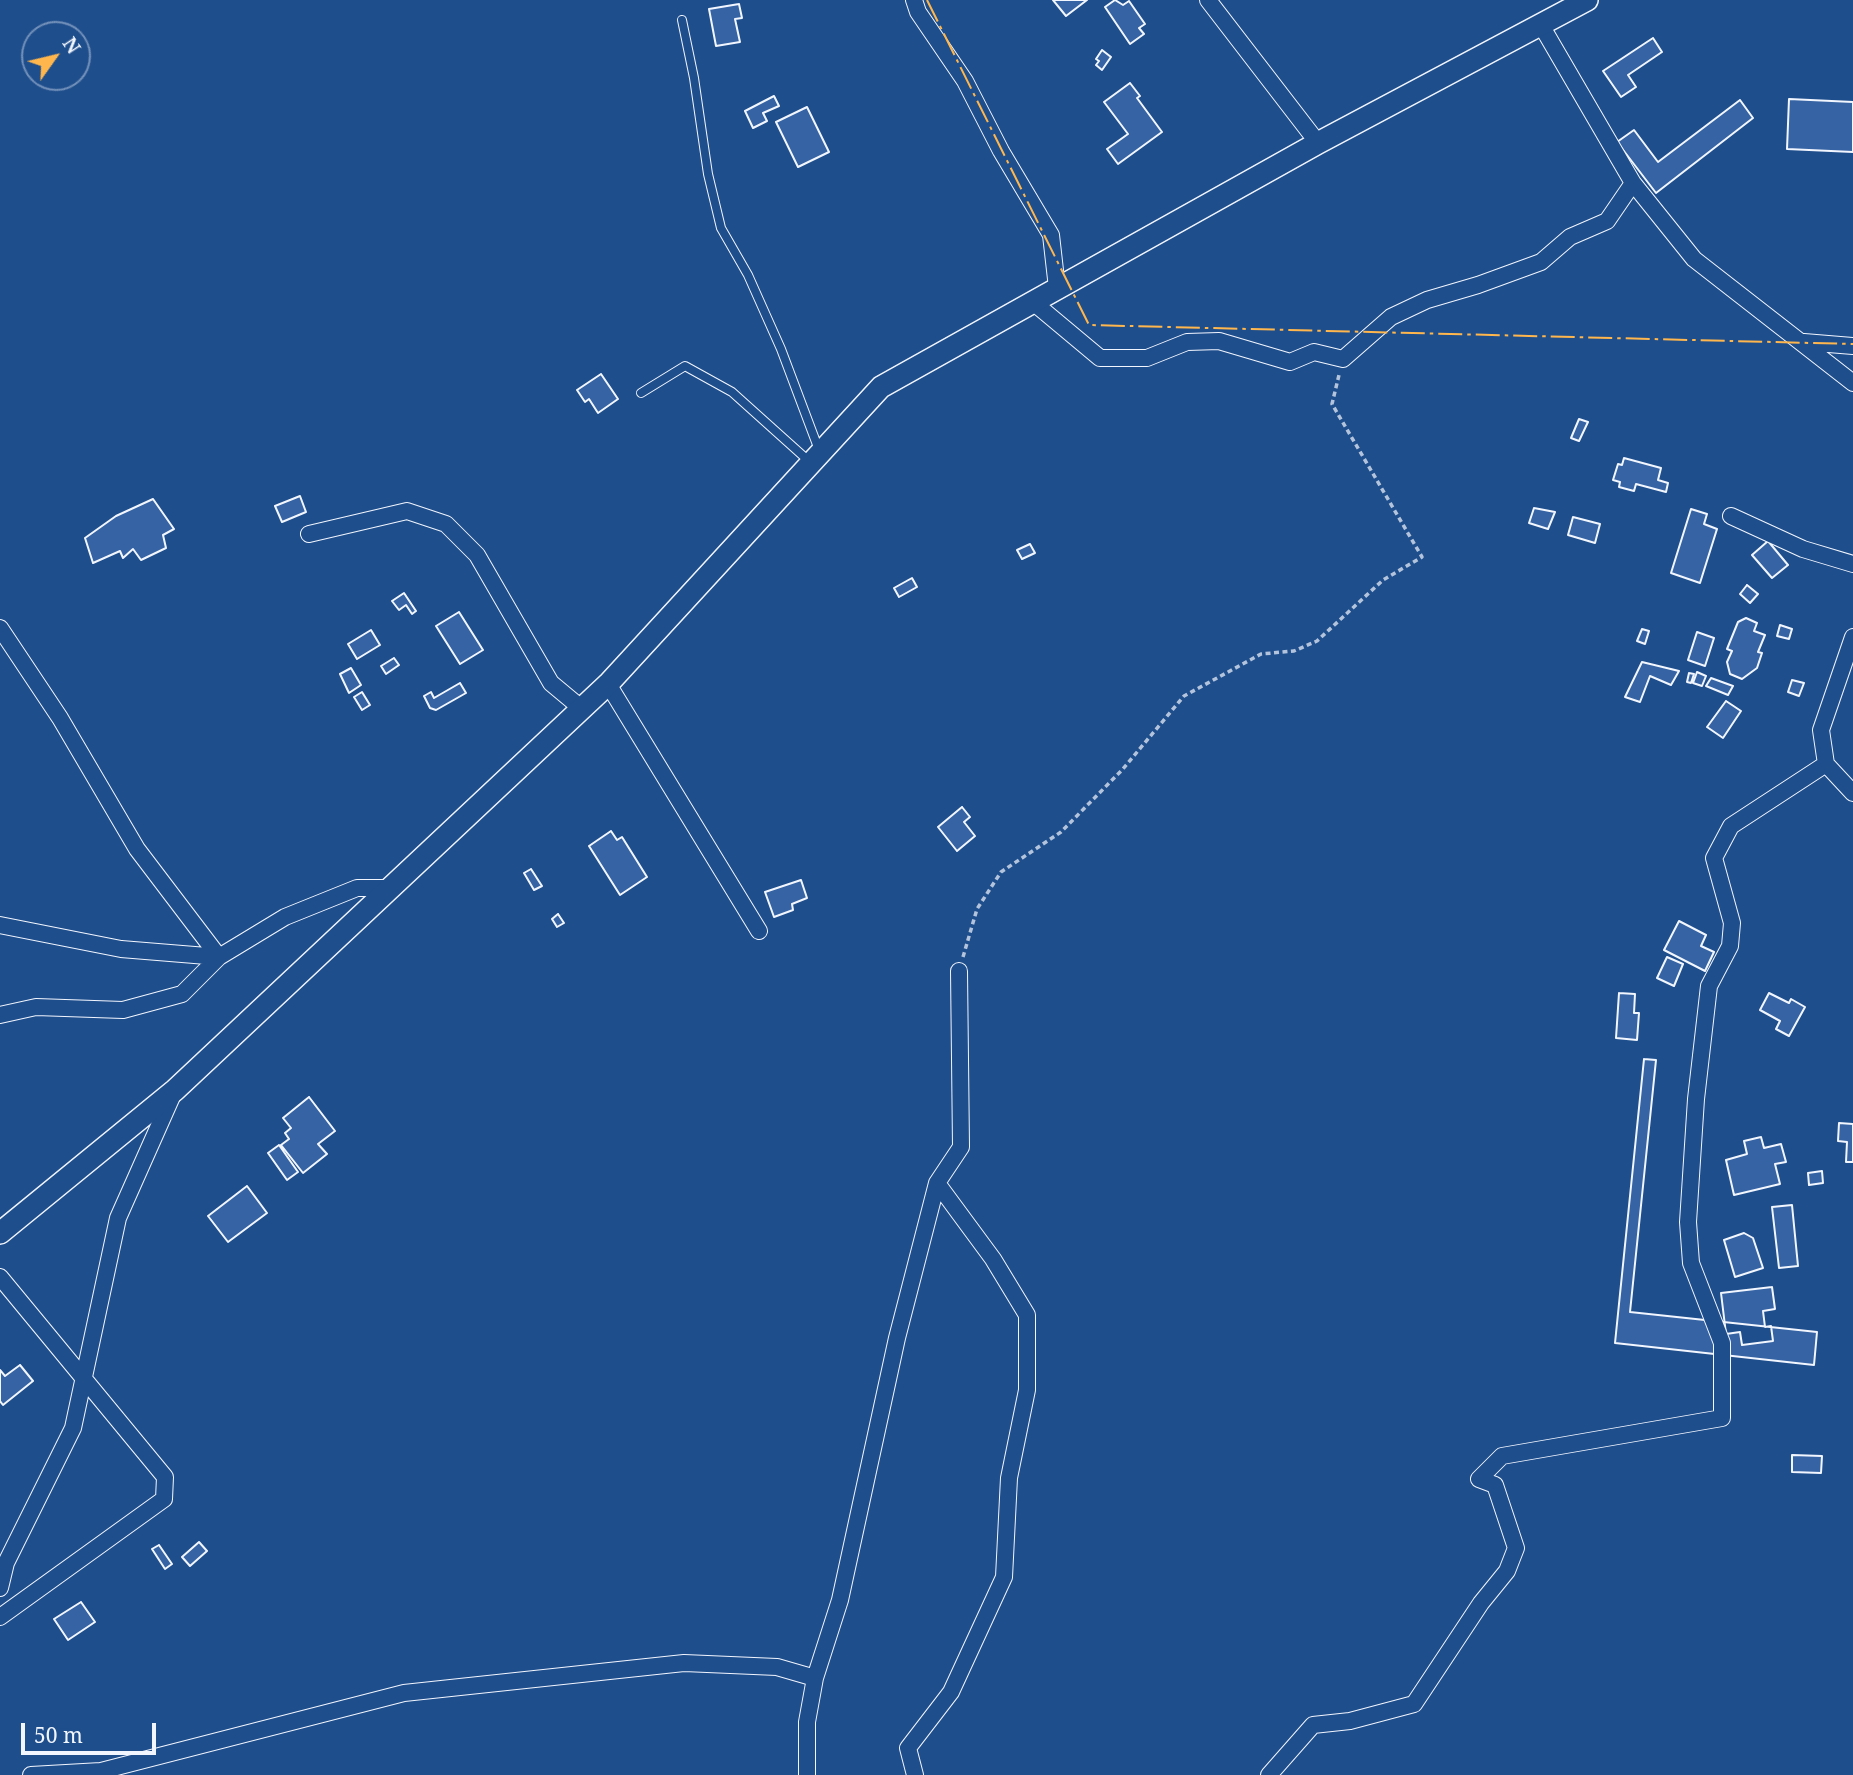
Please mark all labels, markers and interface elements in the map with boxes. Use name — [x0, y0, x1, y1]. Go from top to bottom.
north arrow — [21, 21, 91, 91]
text: N — [57, 32, 87, 59]
scale bar — [24, 1708, 159, 1752]
text: 50 m — [34, 1721, 83, 1749]

